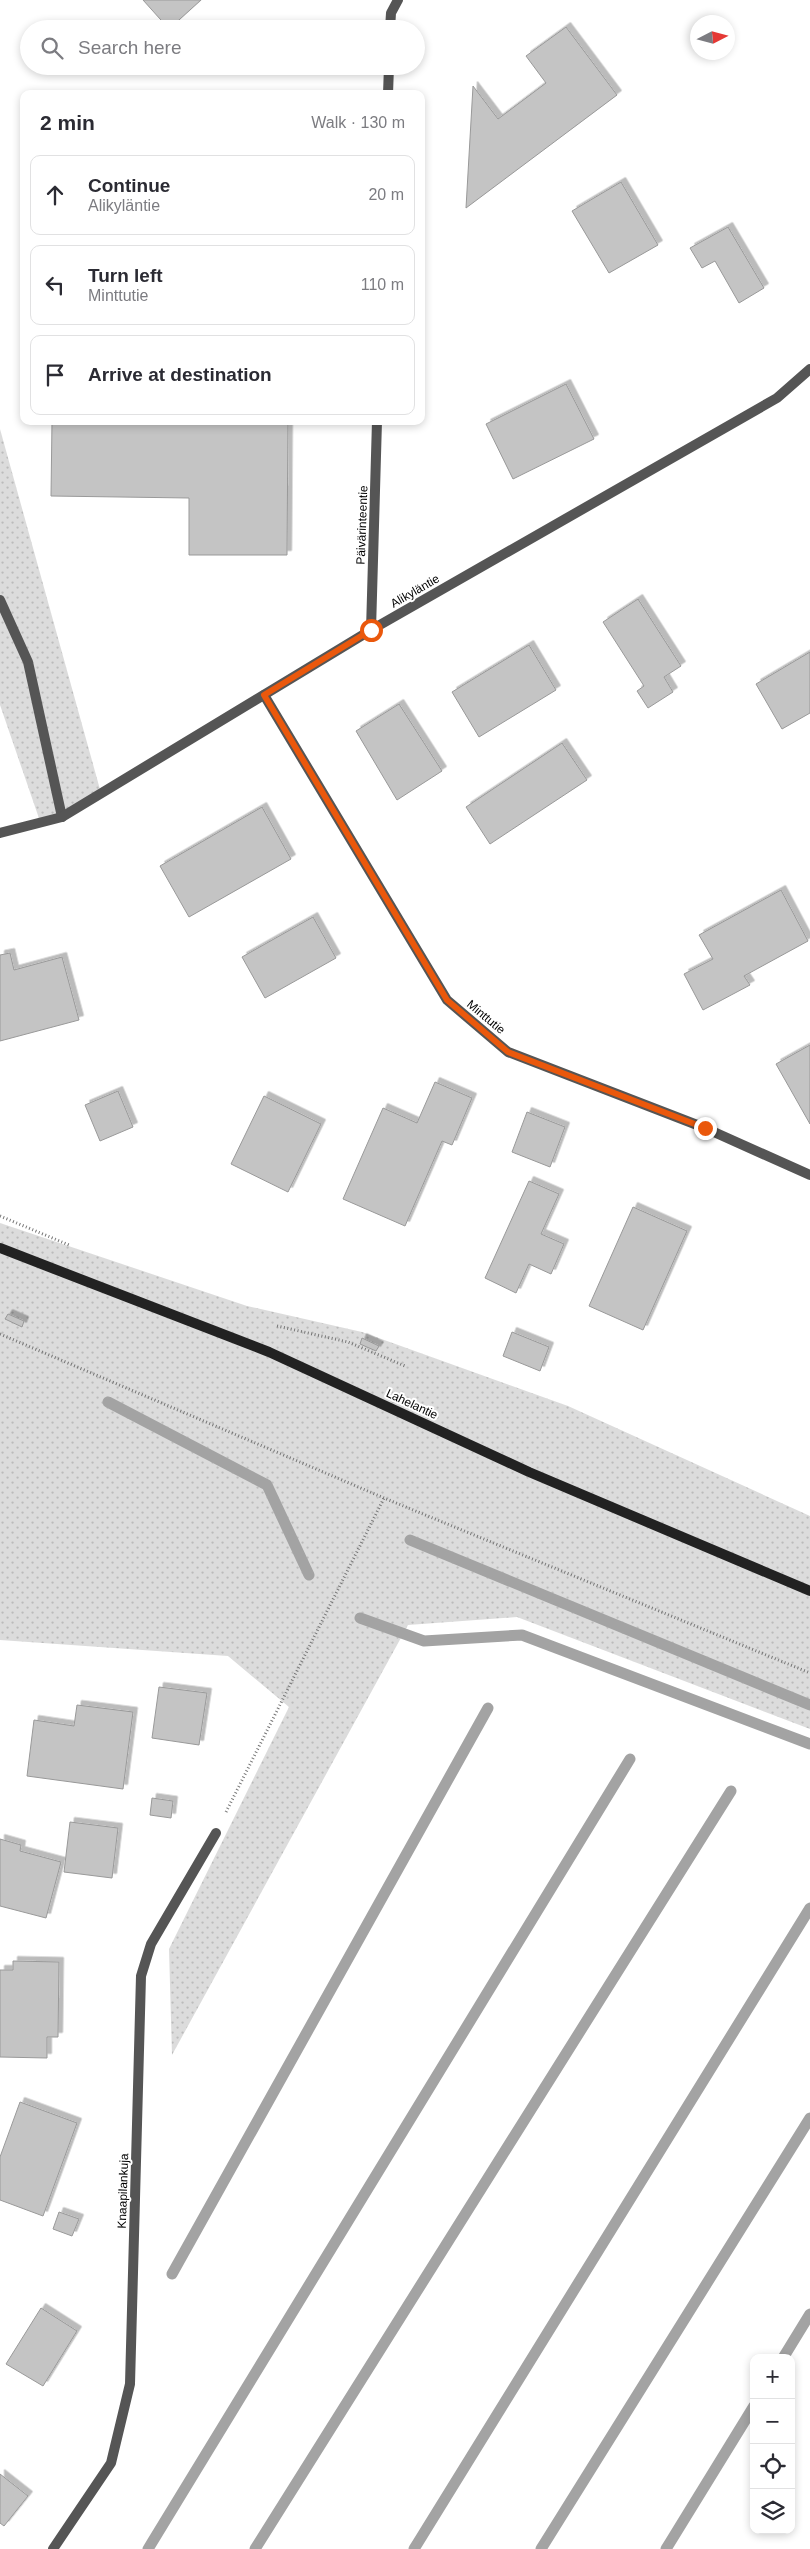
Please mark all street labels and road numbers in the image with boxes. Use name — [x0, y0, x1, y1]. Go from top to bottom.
street label: Päivärinteentie — [354, 485, 370, 565]
street label: Alikyläntie — [388, 571, 442, 611]
street label: Minttutie — [464, 997, 508, 1037]
street label: Lahelantie — [384, 1386, 440, 1422]
street label: Knaapilankuja — [115, 2153, 131, 2229]

